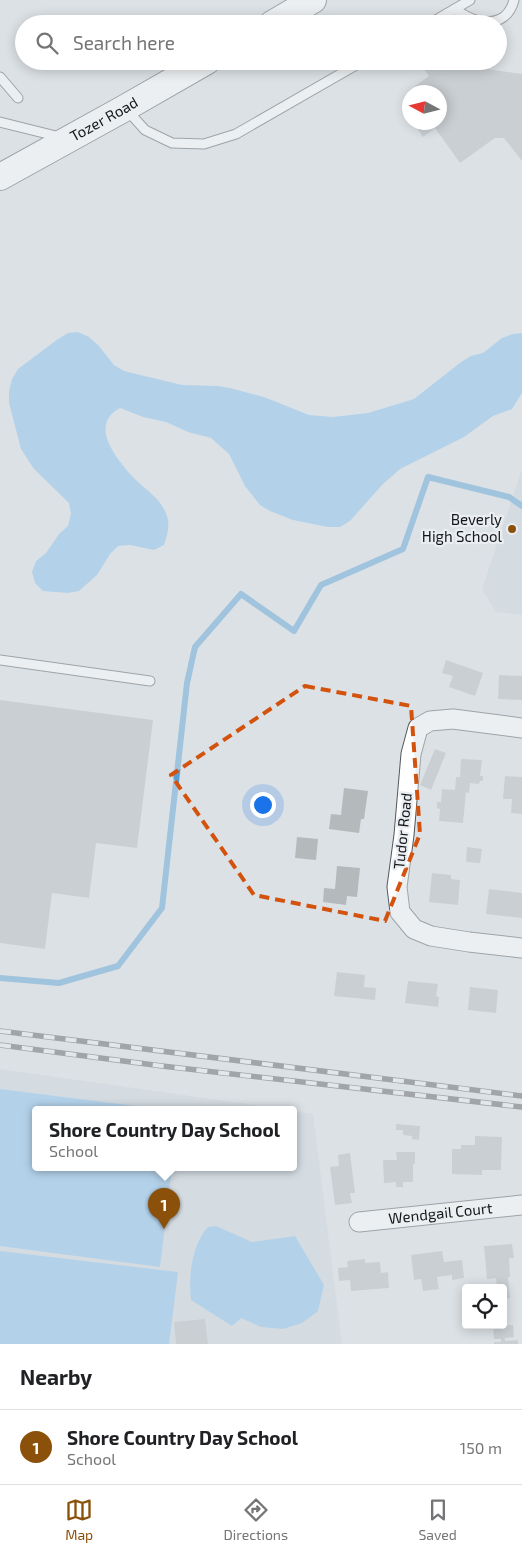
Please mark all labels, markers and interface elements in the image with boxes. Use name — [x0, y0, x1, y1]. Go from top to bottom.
search box — [15, 15, 507, 70]
icon: search — [33, 29, 61, 57]
text: Search here — [73, 31, 175, 54]
north arrow — [402, 85, 447, 130]
street label: Tozer Road — [67, 93, 141, 145]
place label: Beverly High School — [422, 510, 503, 545]
marker: Beverly High School — [506, 523, 518, 535]
your location — [250, 792, 276, 818]
street label: Tudor Road — [389, 792, 415, 870]
popup — [32, 1106, 297, 1171]
text: Shore Country Day School — [49, 1118, 280, 1141]
text: School — [49, 1141, 98, 1160]
pin: 1 — [148, 1188, 180, 1229]
street label: Wendgail Court — [388, 1198, 494, 1227]
map controls — [462, 1284, 507, 1329]
button: locate — [462, 1284, 507, 1329]
text: Nearby — [20, 1364, 92, 1389]
text: Shore Country Day School — [67, 1426, 298, 1449]
text: 1 — [33, 1438, 39, 1457]
text: 150 m — [460, 1438, 502, 1457]
text: School — [67, 1449, 116, 1468]
tab: Map — [65, 1496, 93, 1543]
tab: Directions — [224, 1496, 288, 1543]
tab: Saved — [418, 1496, 457, 1543]

